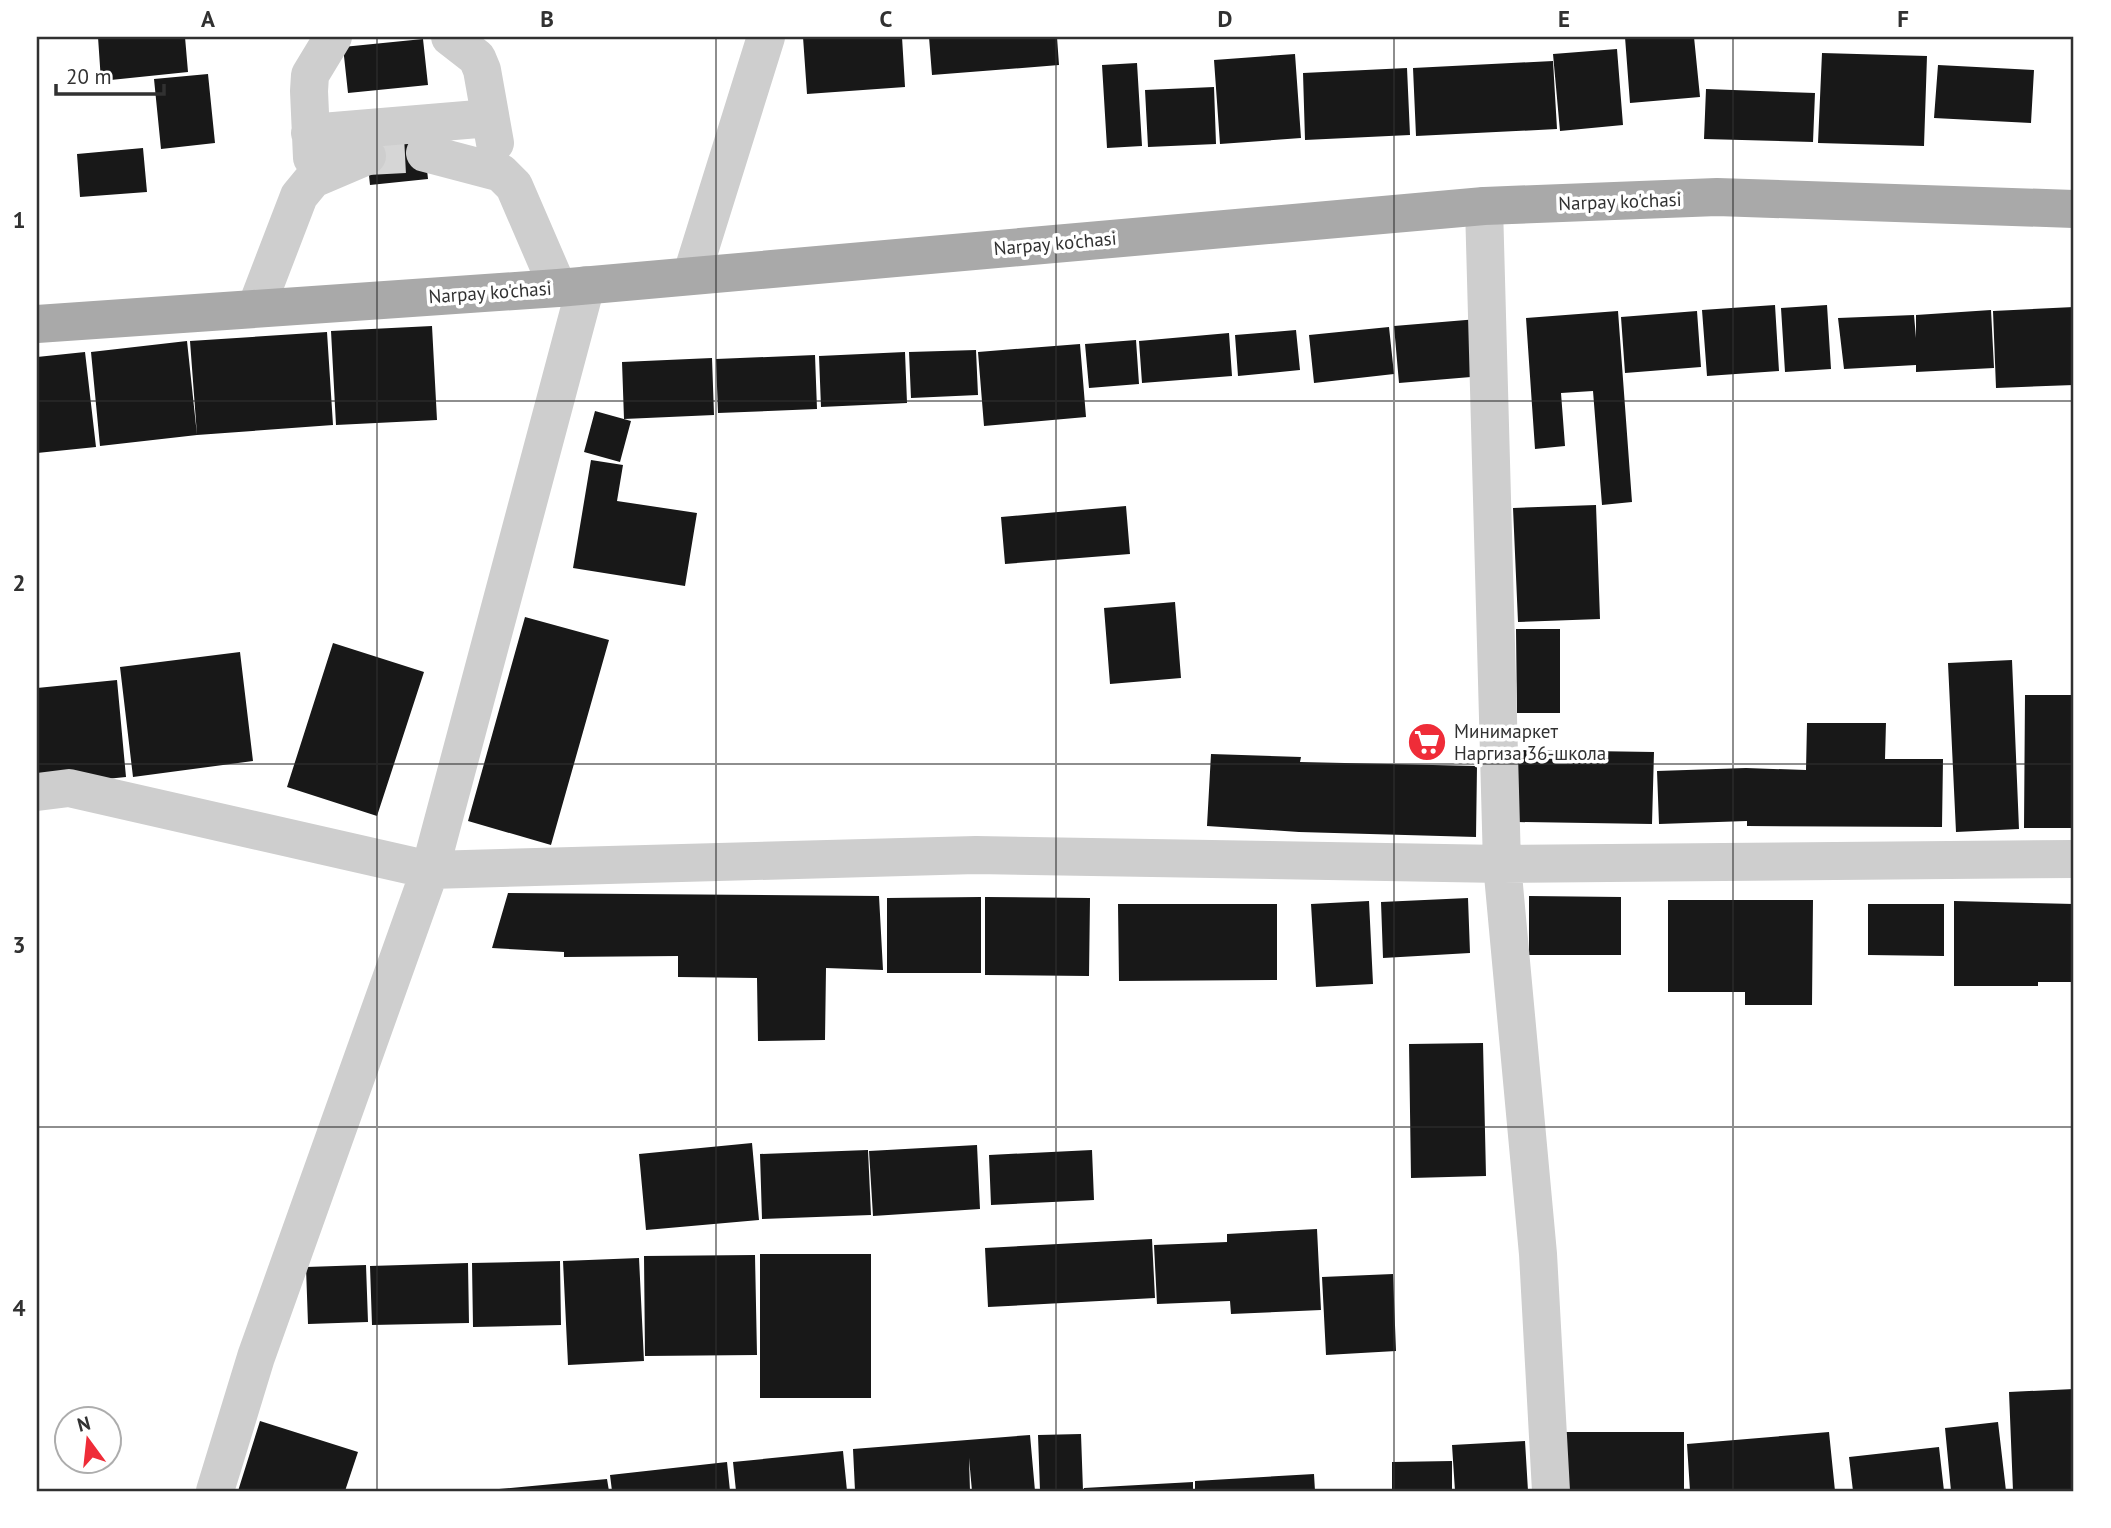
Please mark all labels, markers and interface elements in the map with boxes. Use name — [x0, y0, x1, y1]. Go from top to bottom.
text: A — [201, 4, 215, 33]
text: B — [540, 4, 554, 33]
text: C — [880, 4, 893, 33]
text: D — [1218, 4, 1232, 33]
text: E — [1558, 4, 1570, 33]
text: F — [1897, 4, 1909, 33]
scale bar — [56, 52, 164, 96]
text: 20 m — [66, 63, 112, 90]
street label: Narpay ko'chasi — [1558, 187, 1682, 215]
text: 1 — [12, 205, 26, 234]
street label: Narpay ko'chasi — [993, 226, 1117, 260]
street label: Narpay ko'chasi — [428, 276, 552, 308]
text: 2 — [12, 568, 26, 597]
place label: Минимаркет Наргиза 36-школа — [1454, 719, 1606, 765]
supermarket icon: Минимаркет Наргиза 36-школа — [1406, 721, 1448, 763]
text: 3 — [12, 930, 26, 959]
text: 4 — [12, 1293, 26, 1322]
north arrow — [52, 1406, 122, 1476]
text: N — [74, 1410, 93, 1437]

